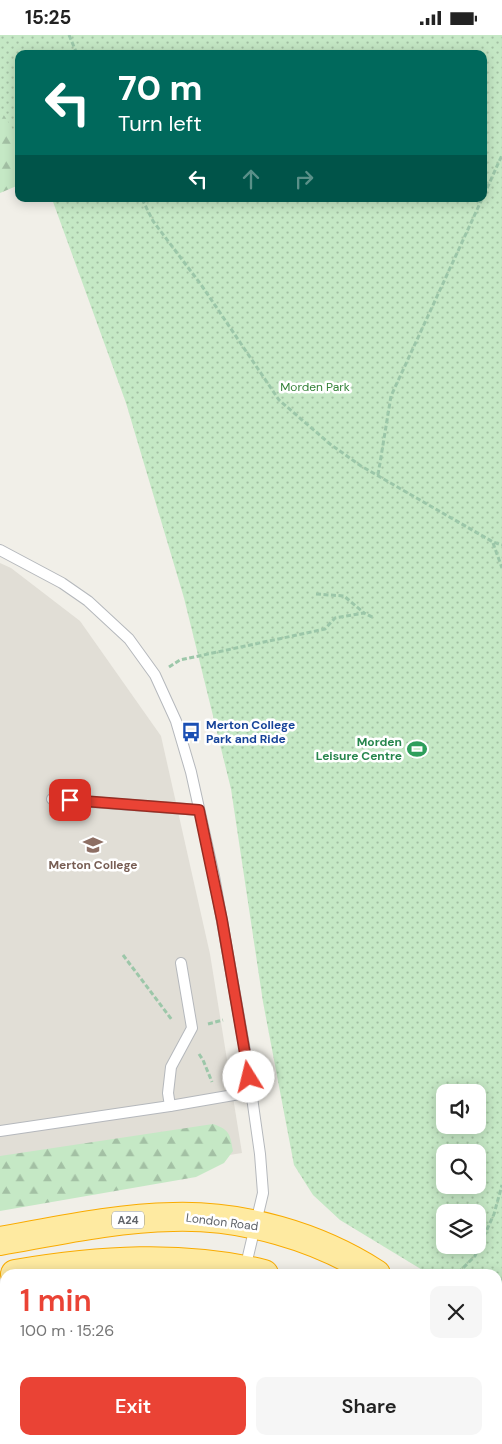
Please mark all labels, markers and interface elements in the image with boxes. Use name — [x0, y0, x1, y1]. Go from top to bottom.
text: 15:25 — [25, 5, 71, 30]
text: 70 m — [118, 65, 202, 111]
icon: left — [35, 70, 100, 135]
text: Turn left — [118, 109, 202, 138]
icon: left — [184, 165, 212, 193]
icon: ahead — [237, 165, 265, 193]
icon: right — [290, 165, 318, 193]
park label: Morden Park — [280, 379, 350, 395]
place label: Merton College Park and Ride — [206, 717, 295, 747]
bus stop icon: Merton College Park and Ride — [180, 721, 202, 743]
place label: Morden Leisure Centre — [316, 734, 402, 764]
sports icon: Morden Leisure Centre — [406, 738, 428, 760]
pin — [49, 779, 91, 821]
icon: arrive — [56, 786, 84, 814]
school or university icon: Merton College — [82, 834, 104, 856]
place label: Merton College — [48, 857, 138, 873]
position arrow — [222, 1050, 274, 1102]
map controls — [436, 1084, 486, 1254]
button: sound — [436, 1084, 486, 1134]
button: search — [436, 1144, 486, 1194]
button: layers — [436, 1204, 486, 1254]
street label: London Road — [185, 1210, 259, 1234]
road number: A24 — [112, 1211, 144, 1229]
text: 1 min — [20, 1281, 92, 1320]
button: close — [430, 1286, 482, 1338]
text: 100 m · 15:26 — [20, 1320, 114, 1341]
button: Exit — [20, 1377, 246, 1435]
button: Share — [256, 1377, 482, 1435]

